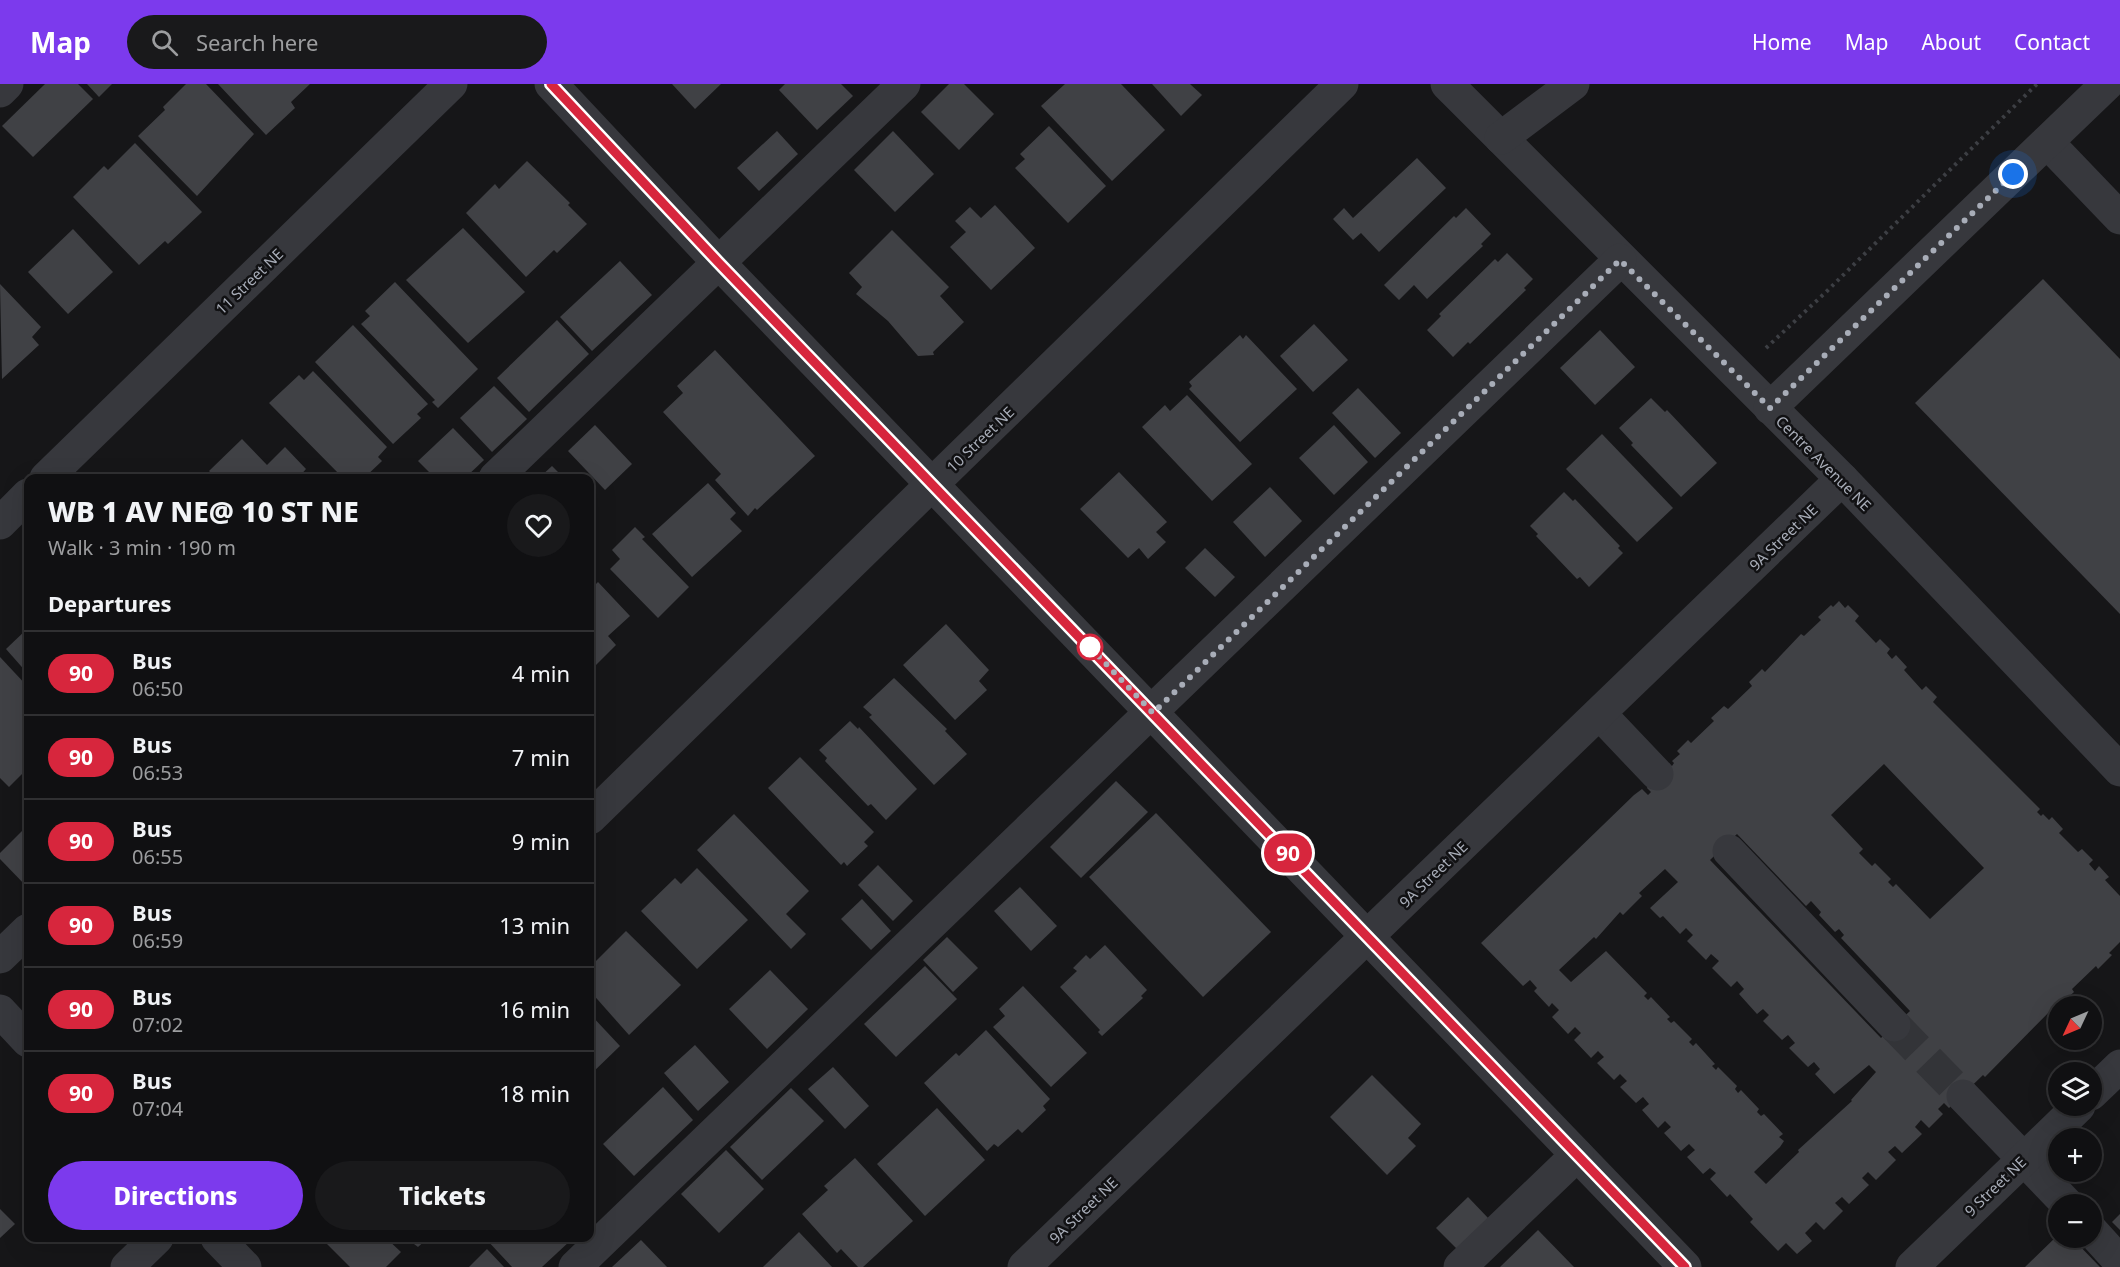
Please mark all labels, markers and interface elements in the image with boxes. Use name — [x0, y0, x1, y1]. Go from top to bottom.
search box — [127, 15, 547, 69]
text: Map — [30, 23, 91, 61]
icon: search — [148, 26, 181, 59]
text: Search here — [196, 27, 318, 57]
text: Home — [1752, 28, 1812, 56]
text: Map — [1845, 28, 1888, 56]
text: About — [1921, 28, 1981, 56]
text: Contact — [2014, 28, 2090, 56]
your location — [1998, 159, 2028, 189]
street label: 11 Street NE — [211, 244, 287, 318]
street label: 10 Street NE — [942, 402, 1018, 476]
street label: Centre Avenue NE — [1772, 411, 1876, 515]
text: WB 1 AV NE@ 10 ST NE — [48, 492, 359, 530]
button: heart — [507, 494, 570, 557]
street label: 9A Street NE — [1745, 499, 1821, 575]
text: Walk · 3 min · 190 m — [48, 534, 236, 561]
text: Departures — [48, 588, 172, 618]
unlabelled marker — [1077, 634, 1103, 660]
text: Bus — [132, 645, 172, 675]
text: 4 min — [512, 658, 570, 688]
text: 90 — [69, 659, 93, 687]
text: 06:50 — [132, 675, 183, 702]
text: Bus — [132, 729, 172, 759]
text: 7 min — [512, 742, 570, 772]
text: 90 — [69, 743, 93, 771]
text: 06:53 — [132, 759, 183, 786]
text: Bus — [132, 813, 172, 843]
text: 9 min — [512, 826, 570, 856]
text: 90 — [69, 827, 93, 855]
line badge: 90 — [1261, 834, 1315, 872]
street label: 9A Street NE — [1395, 836, 1471, 912]
text: 90 — [1276, 839, 1300, 867]
text: 06:55 — [132, 843, 183, 870]
text: Bus — [132, 897, 172, 927]
text: 13 min — [499, 910, 570, 940]
text: 90 — [69, 911, 93, 939]
text: 06:59 — [132, 927, 183, 954]
text: Bus — [132, 981, 172, 1011]
text: 16 min — [499, 994, 570, 1024]
text: 90 — [69, 995, 93, 1023]
north arrow — [2048, 996, 2102, 1050]
map controls — [2048, 996, 2102, 1248]
text: 07:02 — [132, 1011, 183, 1038]
button: layers — [2048, 1062, 2102, 1116]
text: Bus — [132, 1065, 172, 1095]
text: 18 min — [499, 1078, 570, 1108]
text: 90 — [69, 1079, 93, 1107]
text: 07:04 — [132, 1095, 183, 1122]
button: + — [2048, 1128, 2102, 1182]
street label: 9 Street NE — [1960, 1152, 2030, 1220]
button: Directions — [48, 1161, 303, 1230]
button: Tickets — [315, 1161, 570, 1230]
street label: 9A Street NE — [1045, 1172, 1121, 1248]
button: − — [2048, 1194, 2102, 1248]

